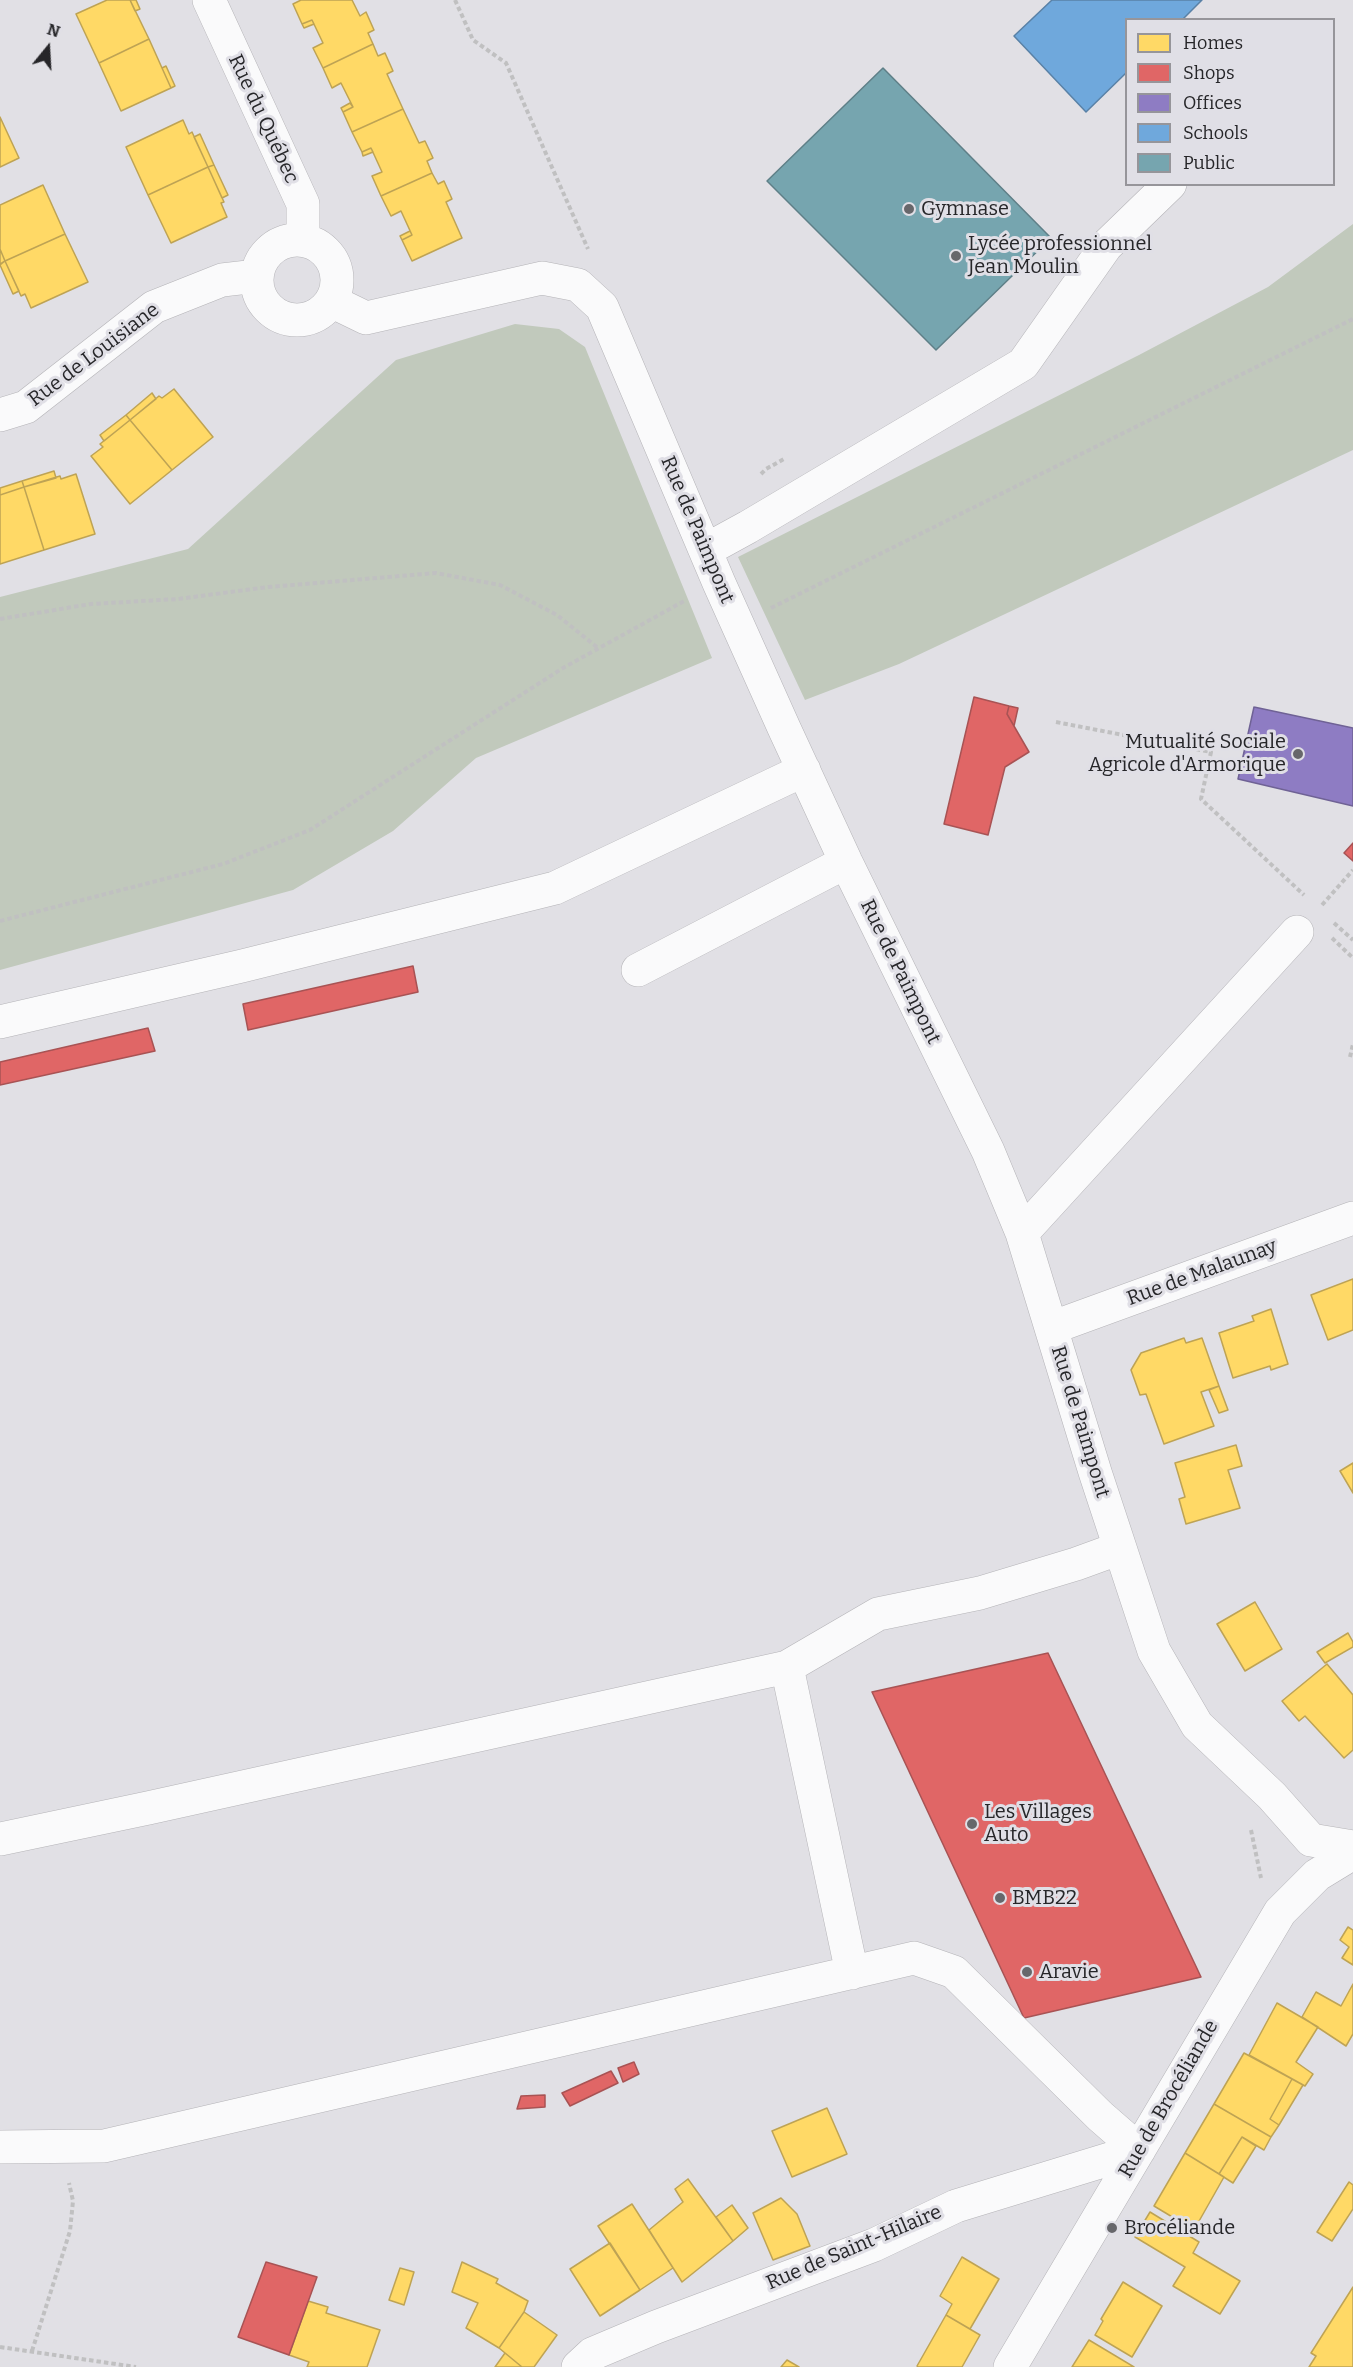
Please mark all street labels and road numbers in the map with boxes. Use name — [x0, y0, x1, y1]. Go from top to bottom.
street label: Rue du Québec — [223, 51, 303, 187]
street label: Rue de Louisiane — [24, 298, 164, 412]
street label: Rue de Paimpont — [655, 453, 739, 607]
street label: Rue de Paimpont — [855, 896, 945, 1048]
street label: Rue de Malaunay — [1124, 1235, 1280, 1311]
street label: Rue de Paimpont — [1045, 1343, 1115, 1501]
street label: Rue de Brocéliande — [1114, 2016, 1224, 2182]
street label: Rue de Saint-Hilaire — [763, 2200, 945, 2296]

